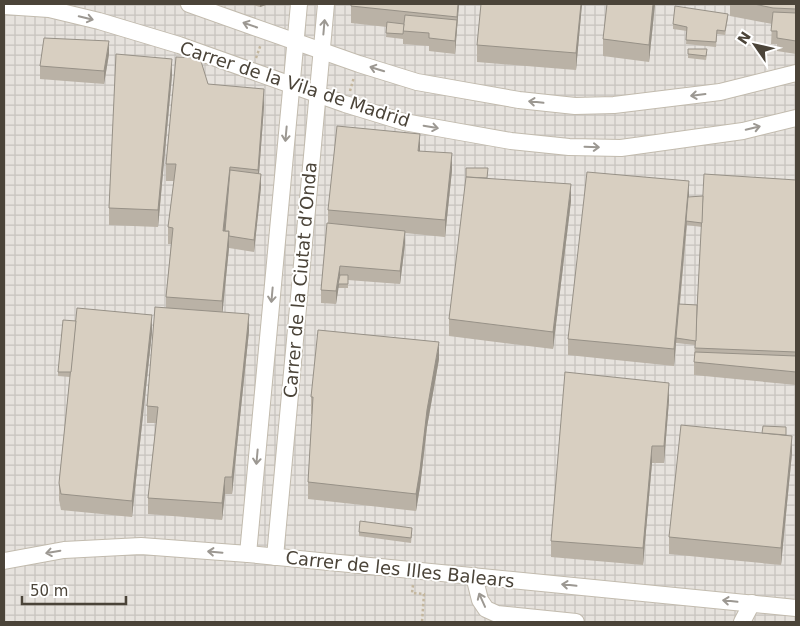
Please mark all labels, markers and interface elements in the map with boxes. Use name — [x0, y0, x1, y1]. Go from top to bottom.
one-way arrow — [78, 14, 94, 23]
one-way arrow — [319, 19, 329, 35]
one-way arrow — [242, 20, 258, 29]
north arrow — [730, 20, 780, 70]
text: N — [734, 28, 754, 47]
street label: Carrer de la Vila de Madrid — [177, 37, 413, 131]
one-way arrow — [369, 64, 385, 74]
one-way arrow — [690, 90, 706, 100]
one-way arrow — [528, 97, 544, 107]
one-way arrow — [423, 122, 439, 132]
one-way arrow — [745, 123, 761, 132]
one-way arrow — [282, 125, 291, 141]
one-way arrow — [584, 143, 600, 152]
street label: Carrer de la Ciutat d’Onda — [279, 161, 321, 399]
one-way arrow — [267, 287, 277, 303]
one-way arrow — [252, 449, 262, 465]
one-way arrow — [46, 547, 62, 557]
one-way arrow — [207, 547, 223, 556]
street label: Carrer de les Illes Balears — [285, 547, 515, 591]
scale bar — [22, 574, 126, 606]
one-way arrow — [561, 581, 577, 590]
text: 50 m — [30, 582, 68, 600]
one-way arrow — [476, 593, 486, 608]
one-way arrow — [723, 596, 739, 606]

